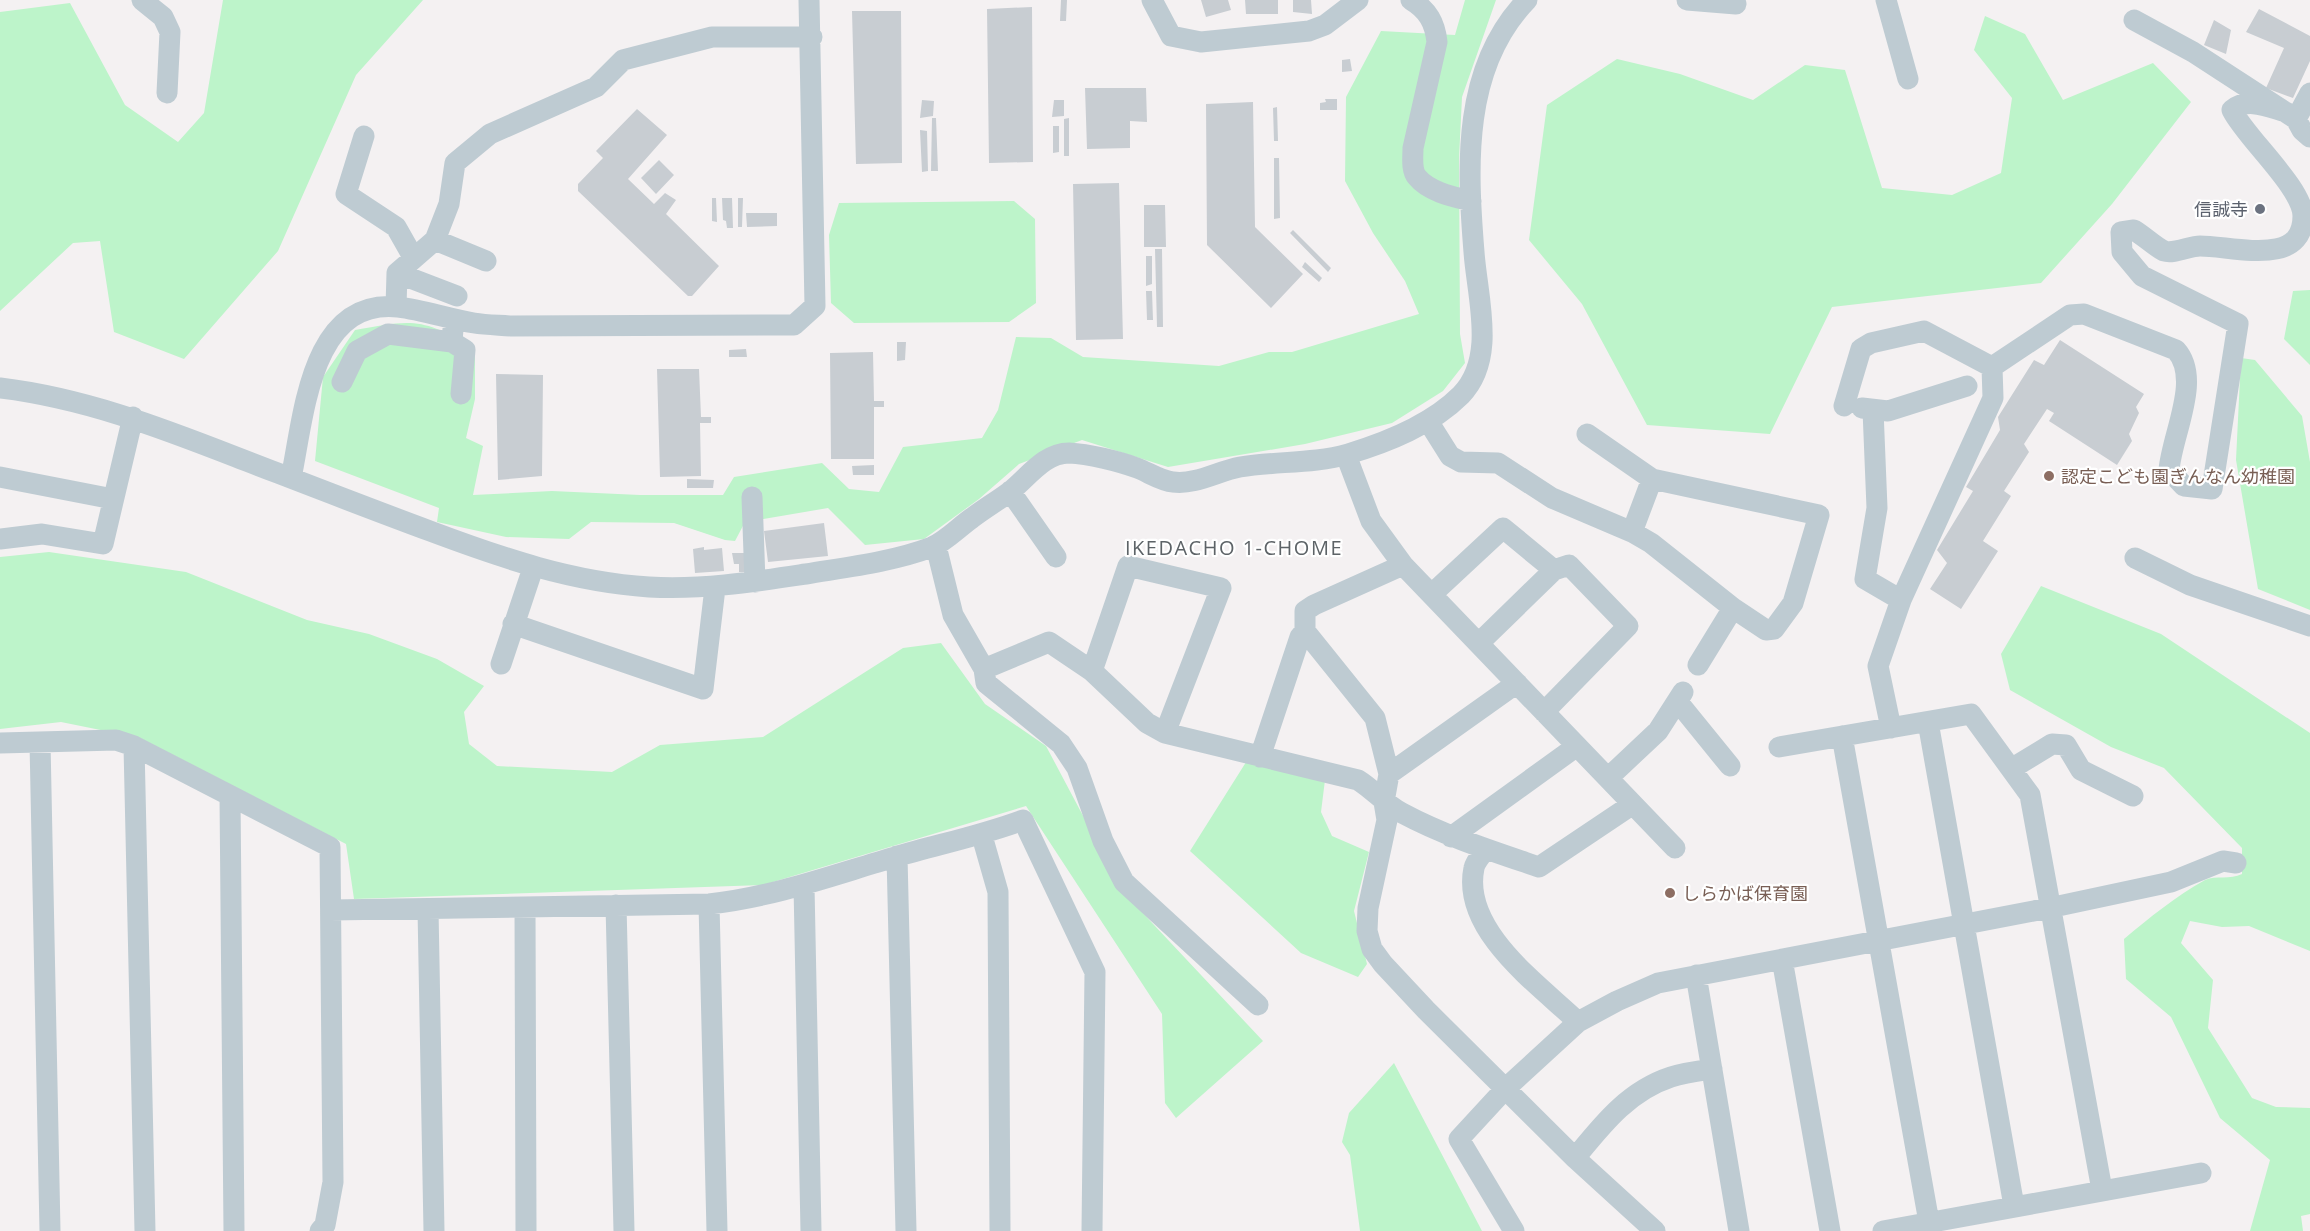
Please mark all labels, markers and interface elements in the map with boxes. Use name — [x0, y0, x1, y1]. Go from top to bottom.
place label: 信誠寺 — [2194, 197, 2248, 221]
marker: 信誠寺 — [2253, 202, 2267, 216]
place label: 認定こども園ぎんなん幼稚園 — [2061, 464, 2295, 488]
marker: 認定こども園ぎんなん幼稚園 — [2042, 469, 2056, 483]
district label: IKEDACHO 1-CHOME — [1125, 534, 1343, 561]
place label: しらかば保育園 — [1682, 881, 1808, 905]
marker: しらかば保育園 — [1663, 886, 1677, 900]

